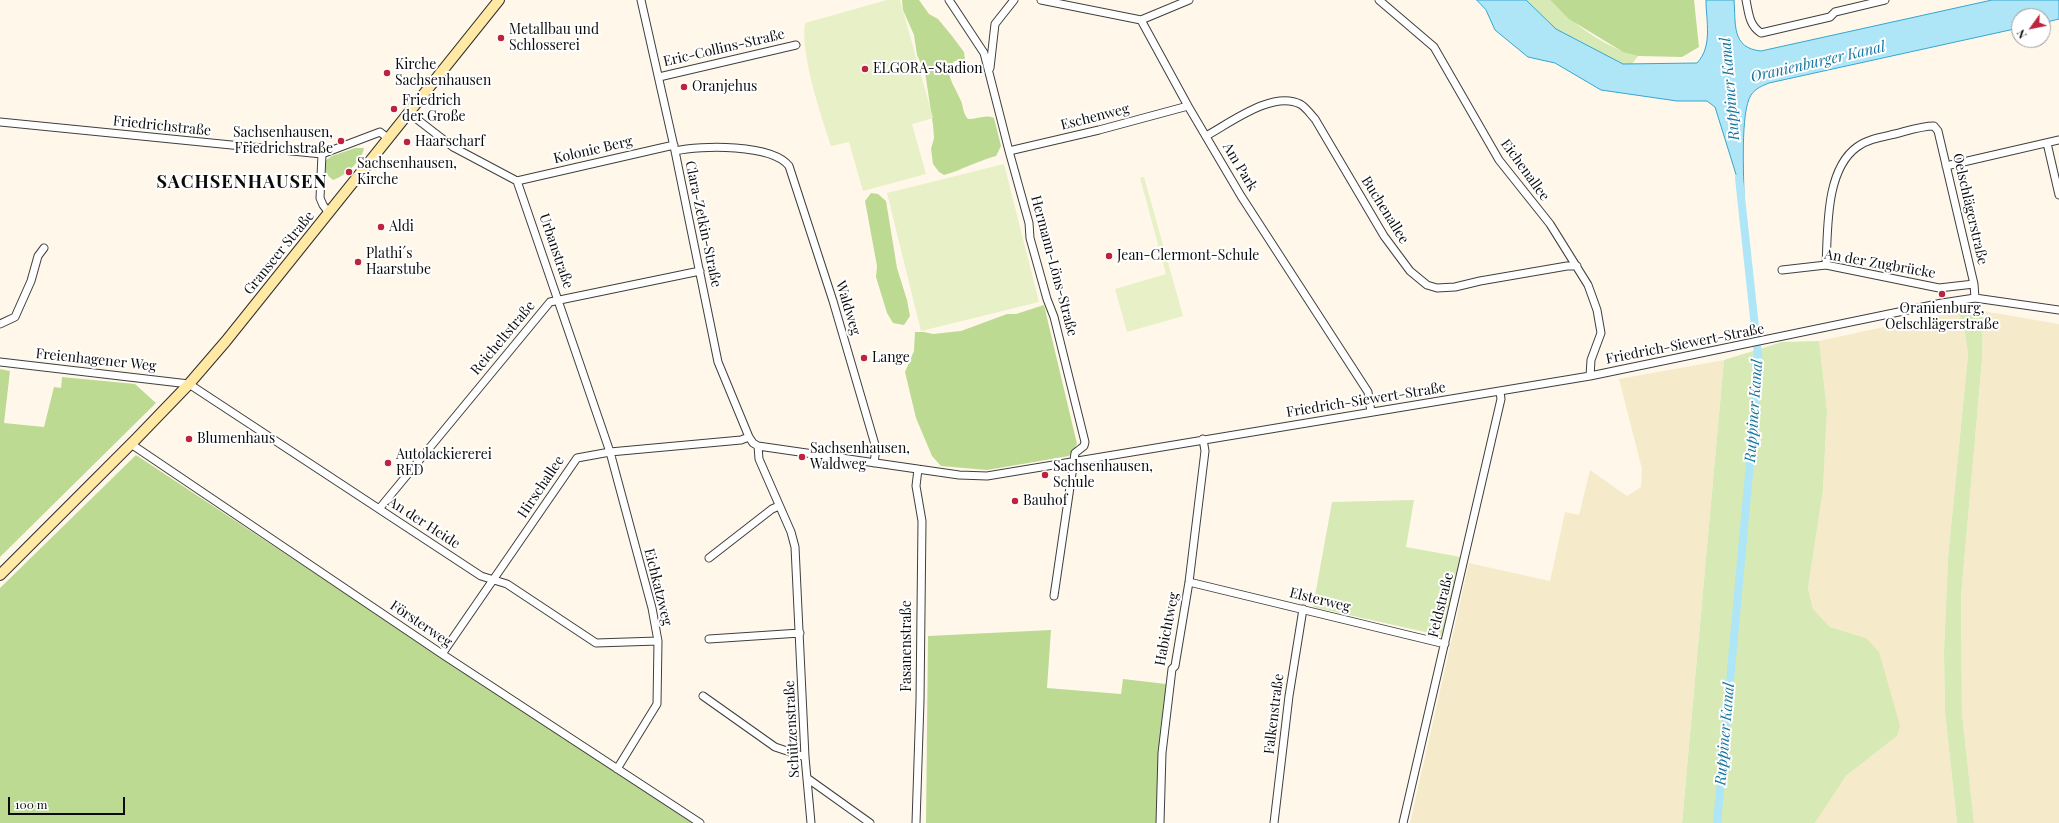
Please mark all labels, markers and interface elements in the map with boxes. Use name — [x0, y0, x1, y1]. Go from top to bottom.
north arrow — [2011, 8, 2051, 48]
place label: Metallbau und Schlosserei — [509, 22, 599, 54]
street label: Eric-Collins-Straße — [662, 26, 786, 70]
text: N — [2013, 27, 2030, 42]
marker: Metallbau und Schlosserei — [496, 33, 506, 43]
water label: Ruppiner Kanal — [1717, 37, 1743, 141]
water label: Oranienburger Kanal — [1749, 38, 1887, 86]
place label: Kirche Sachsenhausen — [395, 57, 491, 90]
place label: ELGORA-Stadion — [873, 61, 982, 77]
marker: ELGORA-Stadion — [860, 64, 870, 74]
marker: Kirche Sachsenhausen — [382, 68, 392, 78]
place label: Oranjehus — [692, 79, 757, 95]
marker: Oranjehus — [679, 82, 689, 92]
place label: Friedrich der Große — [402, 93, 466, 126]
street label: Eschenweg — [1059, 100, 1131, 134]
marker: Friedrich der Große — [389, 104, 399, 114]
street label: Friedrichstraße — [112, 112, 212, 140]
place label: Sachsenhausen, Friedrichstraße — [233, 125, 333, 158]
street label: Kolonie Berg — [552, 133, 634, 167]
place label: Haarscharf — [415, 134, 485, 150]
marker: Sachsenhausen, Friedrichstraße — [336, 136, 346, 146]
street label: Eichenallee — [1497, 136, 1553, 204]
marker: Haarscharf — [402, 137, 412, 147]
street label: Am Park — [1219, 140, 1261, 194]
street label: Oelschlägerstraße — [1949, 152, 1991, 266]
place label: Sachsenhausen, Kirche — [357, 156, 457, 188]
street label: Clara-Zetkin-Straße — [681, 159, 725, 289]
marker: Sachsenhausen, Kirche — [344, 167, 354, 177]
district label: SACHSENHAUSEN — [157, 171, 327, 193]
street label: Buchenallee — [1358, 173, 1412, 247]
street label: Hermann-Löns-Straße — [1027, 194, 1081, 338]
street label: Granseer Straße — [240, 208, 318, 298]
street label: Urbanstraße — [535, 211, 577, 291]
place label: Aldi — [389, 219, 414, 235]
marker: Aldi — [376, 222, 386, 232]
place label: Plathi´s Haarstube — [366, 246, 431, 278]
street label: An der Zugbrücke — [1823, 246, 1937, 282]
place label: Jean-Clermont-Schule — [1117, 248, 1259, 264]
marker: Jean-Clermont-Schule — [1104, 251, 1114, 261]
marker: Plathi´s Haarstube — [353, 257, 363, 267]
street label: Waldweg — [832, 279, 864, 337]
marker: Oranienburg, Oelschlägerstraße — [1937, 289, 1947, 299]
street label: Reicheltstraße — [467, 298, 539, 378]
place label: Oranienburg, Oelschlägerstraße — [1885, 301, 1999, 334]
street label: Friedrich-Siewert-Straße — [1604, 320, 1766, 368]
street label: Freienhagener Weg — [35, 345, 157, 375]
place label: Lange — [872, 350, 910, 366]
marker: Lange — [859, 353, 869, 363]
water label: Ruppiner Kanal — [1741, 359, 1767, 463]
street label: Friedrich-Siewert-Straße — [1285, 379, 1447, 421]
place label: Blumenhaus — [197, 431, 275, 447]
marker: Blumenhaus — [184, 434, 194, 444]
place label: Sachsenhausen, Waldweg — [810, 441, 910, 474]
place label: Autolackiererei RED — [396, 447, 492, 480]
marker: Sachsenhausen, Waldweg — [797, 452, 807, 462]
street label: Hirschallee — [514, 453, 568, 521]
marker: Autolackiererei RED — [383, 458, 393, 468]
place label: Sachsenhausen, Schule — [1053, 459, 1153, 492]
marker: Sachsenhausen, Schule — [1040, 470, 1050, 480]
place label: Bauhof — [1023, 493, 1067, 509]
street label: An der Heide — [385, 494, 463, 552]
marker: Bauhof — [1010, 496, 1020, 506]
street label: Eichkatzweg — [640, 547, 676, 627]
street label: Feldstraße — [1425, 571, 1457, 639]
street label: Elsterweg — [1288, 584, 1352, 616]
street label: Habichtweg — [1152, 591, 1182, 667]
street label: Försterweg — [387, 597, 455, 651]
street label: Fasanenstraße — [899, 600, 915, 692]
street label: Falkenstraße — [1261, 673, 1287, 755]
street label: Schützenstraße — [781, 680, 803, 778]
water label: Ruppiner Kanal — [1712, 682, 1738, 786]
scale bar — [10, 789, 127, 815]
text: 100 m — [15, 796, 47, 812]

